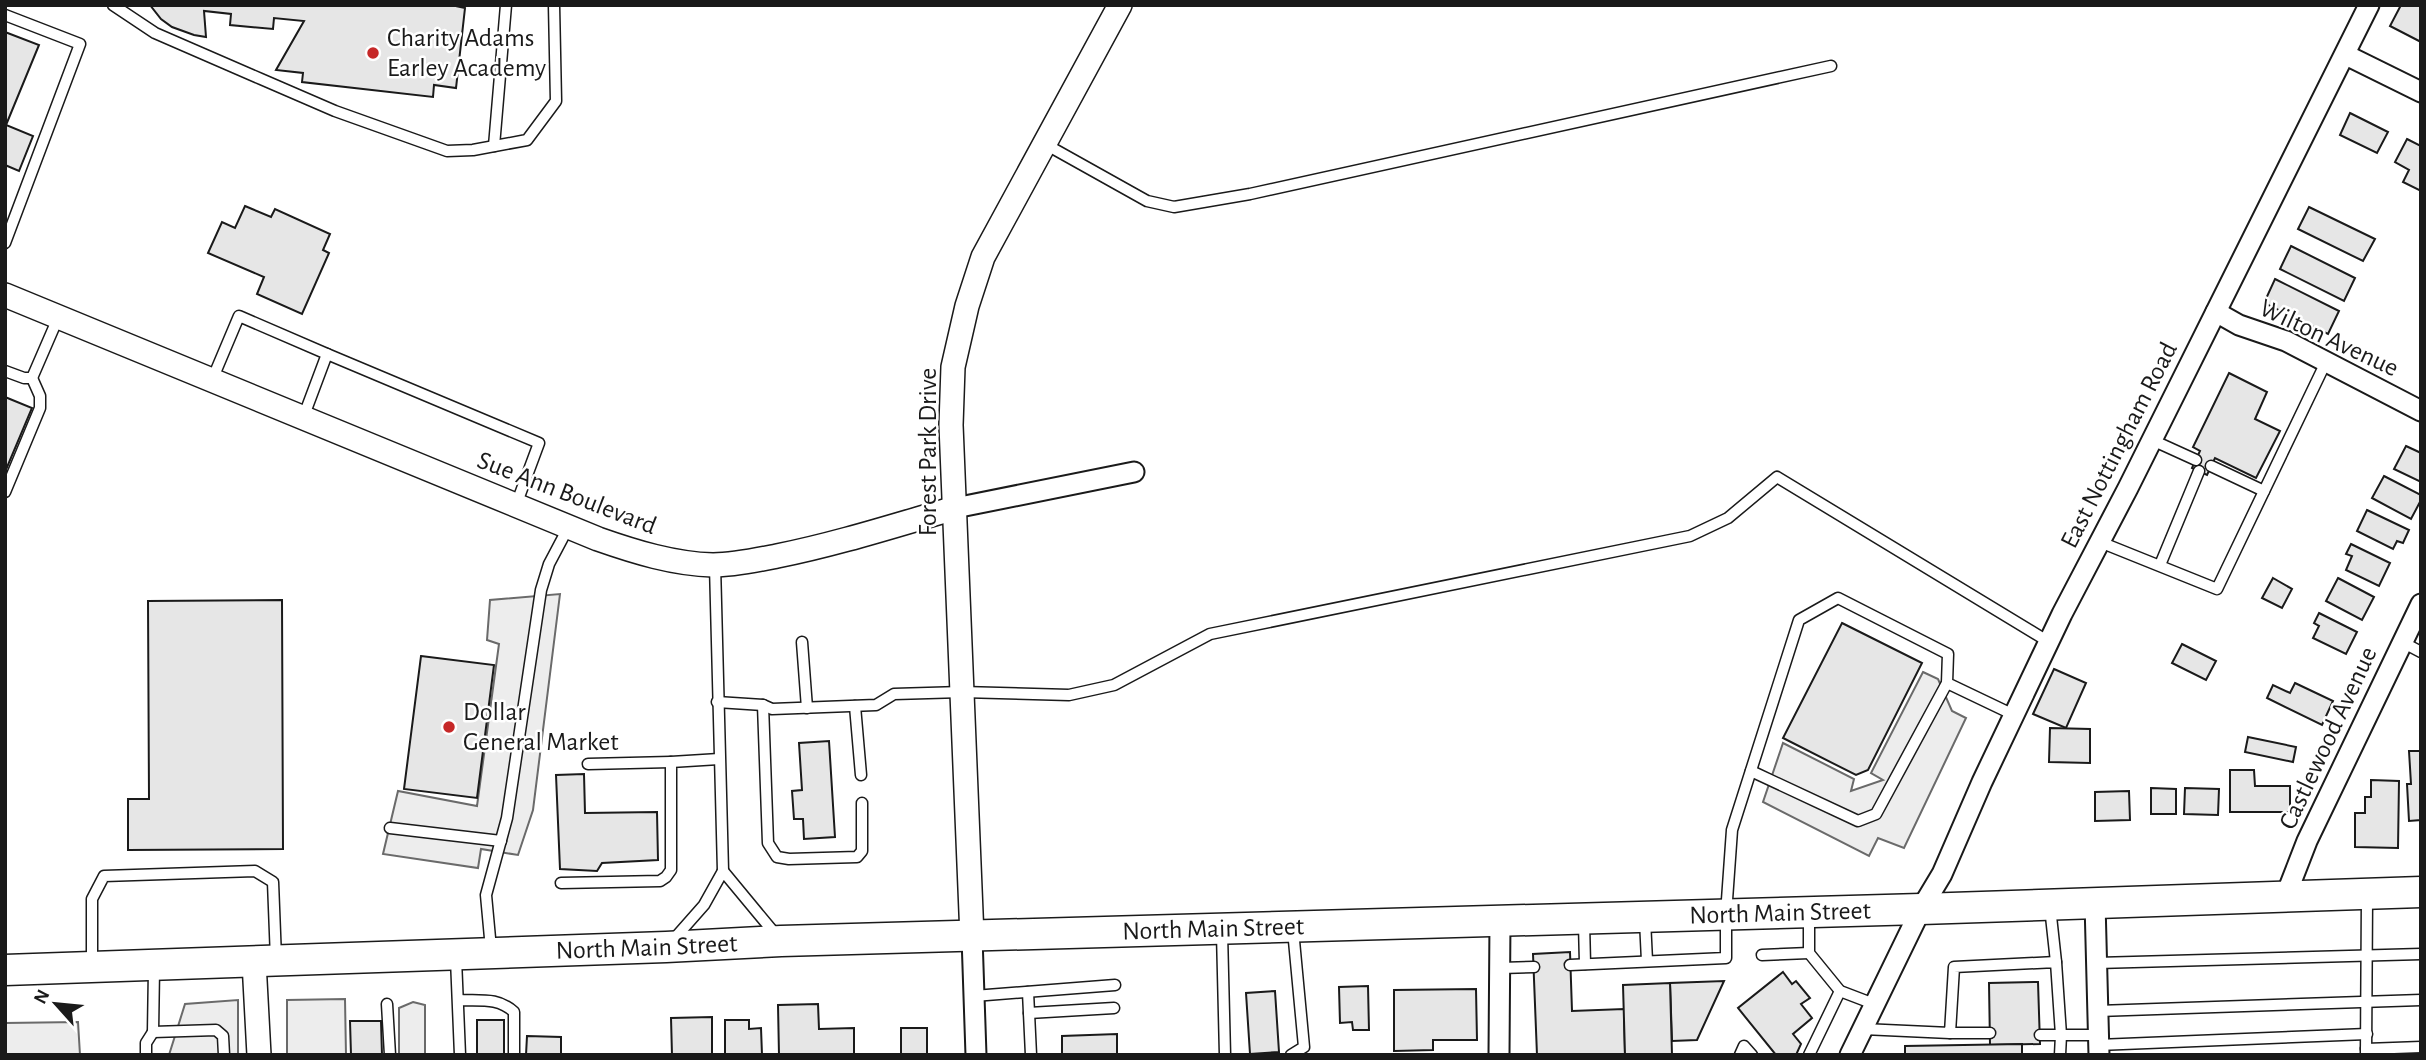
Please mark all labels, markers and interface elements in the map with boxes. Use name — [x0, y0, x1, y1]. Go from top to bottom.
place label: Charity Adams Earley Academy — [387, 25, 546, 81]
marker: Charity Adams Earley Academy — [365, 45, 381, 61]
street label: Wilton Avenue — [2256, 295, 2402, 381]
street label: East Nottingham Road — [2056, 338, 2182, 552]
street label: Forest Park Drive — [915, 368, 941, 536]
street label: Sue Ann Boulevard — [474, 447, 660, 539]
street label: Castlewood Avenue — [2274, 643, 2382, 833]
place label: Dollar General Market — [463, 699, 618, 755]
marker: Dollar General Market — [441, 719, 457, 735]
street label: North Main Street — [1689, 897, 1871, 929]
street label: North Main Street — [1122, 913, 1305, 944]
street label: North Main Street — [555, 930, 738, 964]
north arrow — [21, 969, 91, 1039]
text: N — [31, 987, 54, 1007]

